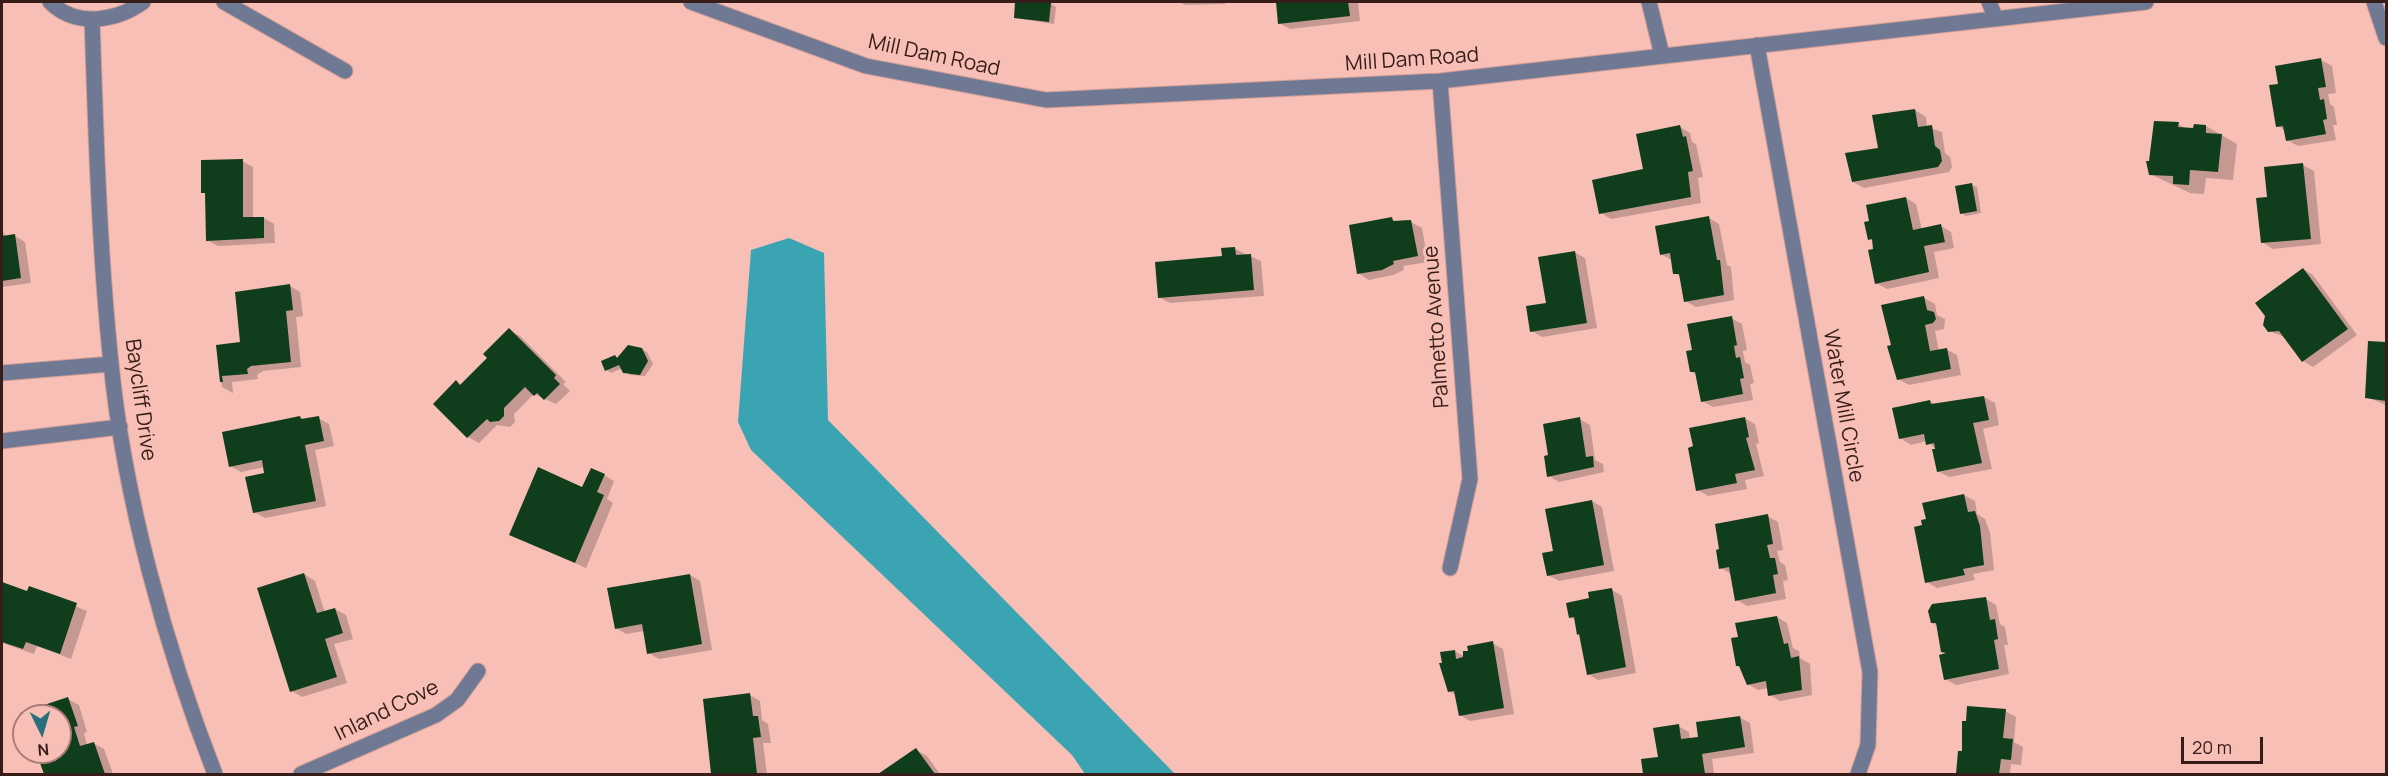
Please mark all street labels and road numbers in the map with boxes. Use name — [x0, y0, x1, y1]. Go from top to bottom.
street label: Mill Dam Road — [866, 30, 1002, 82]
street label: Mill Dam Road — [1344, 43, 1480, 77]
street label: Palmetto Avenue — [1419, 245, 1455, 409]
street label: Water Mill Circle — [1817, 328, 1869, 484]
street label: Baycliff Drive — [119, 337, 161, 463]
street label: Inland Cove — [331, 675, 443, 747]

